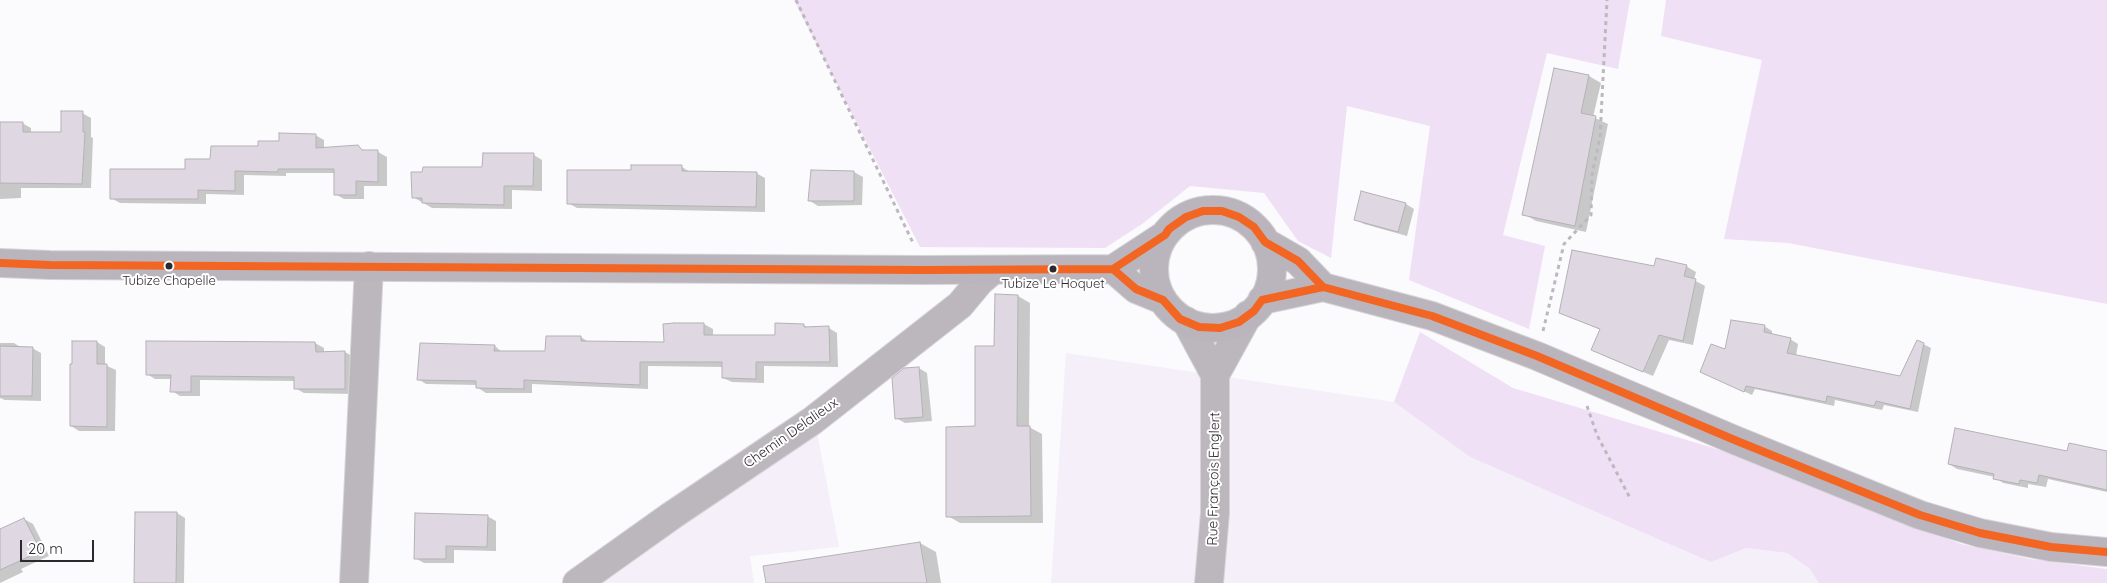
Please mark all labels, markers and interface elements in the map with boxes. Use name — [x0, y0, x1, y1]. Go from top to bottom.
marker: Tubize Chapelle — [164, 261, 174, 271]
marker: Tubize Le Hoquet — [1048, 264, 1058, 274]
place label: Tubize Chapelle — [122, 273, 216, 289]
place label: Tubize Le Hoquet — [1001, 276, 1105, 292]
street label: Chemin Delalieux — [741, 394, 841, 472]
street label: Rue François Englert — [1204, 412, 1224, 546]
scale bar — [22, 530, 96, 562]
text: 20 m — [28, 539, 63, 558]

